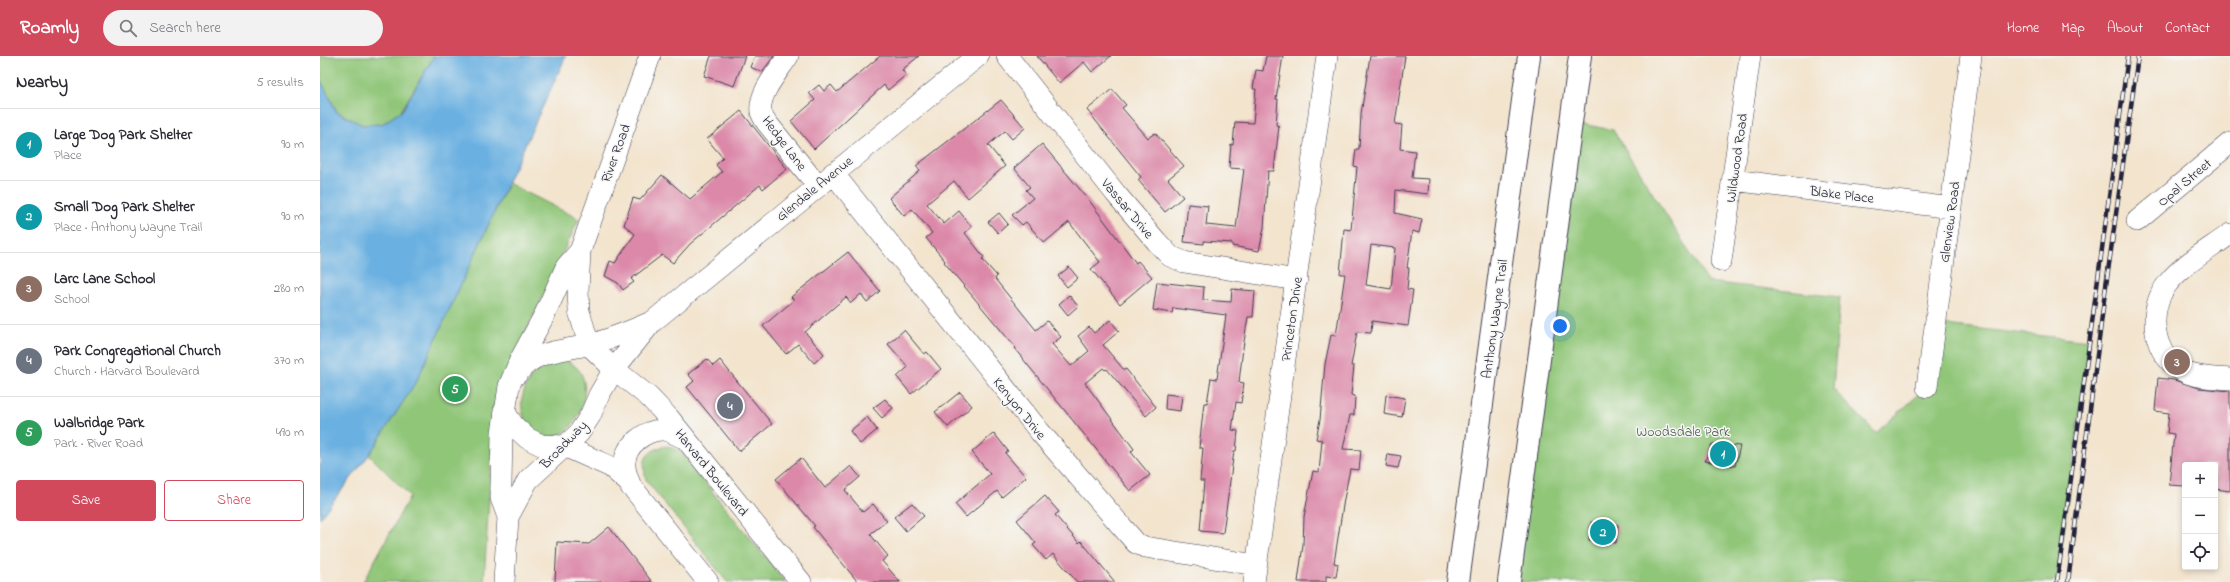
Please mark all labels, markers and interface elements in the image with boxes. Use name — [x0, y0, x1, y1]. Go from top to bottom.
search box — [103, 10, 383, 46]
text: Roamly — [20, 15, 79, 42]
icon: search — [117, 17, 139, 39]
text: Search here — [149, 17, 221, 39]
text: Home — [2007, 18, 2039, 39]
text: Map — [2061, 18, 2085, 39]
text: About — [2107, 18, 2143, 39]
text: Contact — [2165, 18, 2210, 39]
text: Nearby — [16, 70, 68, 95]
text: 5 results — [256, 73, 304, 92]
street label: Hedge Lane — [755, 112, 812, 177]
street label: Wildwood Road — [1721, 112, 1754, 204]
street label: River Road — [596, 121, 637, 186]
text: Large Dog Park Shelter — [54, 124, 192, 146]
text: 1 — [27, 135, 31, 154]
text: 90 m — [281, 135, 304, 154]
text: Place — [54, 146, 82, 165]
street label: Glendale Avenue — [772, 151, 859, 227]
street label: Opal Street — [2153, 154, 2217, 212]
street label: Vassar Drive — [1095, 173, 1159, 244]
street label: Glenview Road — [1934, 180, 1967, 264]
street label: Blake Place — [1808, 181, 1876, 210]
text: Small Dog Park Shelter — [54, 196, 195, 218]
text: 2 — [26, 207, 32, 226]
text: 90 m — [281, 207, 304, 226]
text: Place · Anthony Wayne Trail — [54, 218, 202, 237]
street label: Anthony Wayne Trail — [1477, 258, 1515, 380]
text: Larc Lane School — [54, 268, 155, 290]
street label: Princeton Drive — [1276, 275, 1309, 363]
text: 3 — [26, 279, 32, 298]
text: 280 m — [274, 279, 304, 298]
text: School — [54, 290, 90, 309]
your location — [1550, 316, 1570, 336]
text: Park Congregational Church — [54, 340, 221, 362]
pin: 3 — [2164, 347, 2190, 377]
text: 4 — [26, 351, 32, 370]
text: 370 m — [274, 351, 304, 370]
text: Church · Harvard Boulevard — [54, 362, 199, 381]
street label: Kenyon Drive — [986, 373, 1051, 446]
pin: 5 — [442, 374, 468, 404]
pin: 4 — [717, 391, 743, 421]
text: Walbridge Park — [54, 412, 144, 434]
street label: Broadway — [535, 416, 594, 476]
park label: Woodsdale Park — [1636, 422, 1730, 443]
text: 5 — [25, 423, 33, 442]
text: 490 m — [276, 423, 304, 442]
street label: Harvard Boulevard — [669, 425, 753, 521]
text: Park · River Road — [54, 434, 143, 453]
pin: 1 — [1710, 439, 1736, 469]
map controls — [2182, 462, 2218, 570]
button: + — [2182, 462, 2218, 498]
button: Save — [16, 480, 156, 521]
button: Share — [164, 480, 304, 521]
button: − — [2182, 498, 2218, 534]
pin: 2 — [1590, 517, 1616, 547]
button: locate — [2182, 534, 2218, 570]

